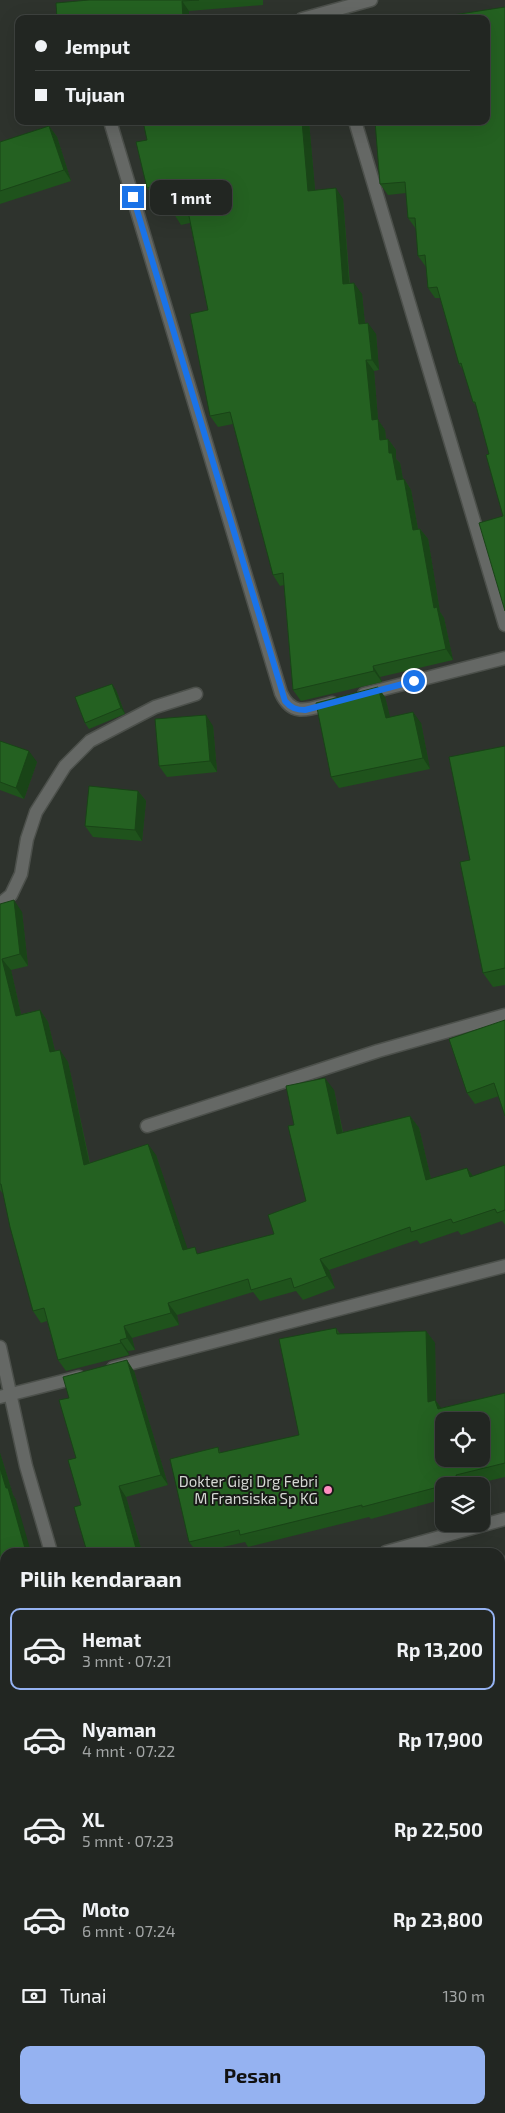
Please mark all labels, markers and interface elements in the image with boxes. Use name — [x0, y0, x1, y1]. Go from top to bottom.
text: Jemput — [65, 35, 130, 58]
text: Tujuan — [65, 83, 125, 106]
callout: 1 mnt — [150, 180, 233, 214]
route end — [122, 186, 144, 208]
text: 1 mnt — [171, 188, 211, 207]
route start — [403, 670, 425, 692]
map controls — [435, 1412, 490, 1532]
button: locate — [435, 1412, 490, 1467]
place label: Dokter Gigi Drg Febri M Fransiska Sp KG — [179, 1472, 318, 1507]
button: layers — [435, 1477, 490, 1532]
marker: Dokter Gigi Drg Febri M Fransiska Sp KG — [322, 1484, 334, 1496]
text: Pilih kendaraan — [20, 1565, 182, 1591]
icon: car — [22, 1627, 67, 1672]
text: Hemat — [82, 1628, 141, 1651]
text: Rp 13,200 — [397, 1638, 483, 1661]
text: 3 mnt · 07:21 — [82, 1651, 172, 1670]
icon: car — [22, 1717, 67, 1762]
text: Nyaman — [82, 1718, 156, 1741]
text: Rp 17,900 — [398, 1728, 483, 1751]
text: 4 mnt · 07:22 — [82, 1741, 175, 1760]
icon: car — [22, 1807, 67, 1852]
text: XL — [82, 1808, 104, 1831]
text: Rp 22,500 — [394, 1818, 483, 1841]
text: 5 mnt · 07:23 — [82, 1831, 174, 1850]
icon: car — [22, 1897, 67, 1942]
text: Moto — [82, 1898, 130, 1921]
text: Rp 23,800 — [393, 1908, 483, 1931]
text: 6 mnt · 07:24 — [82, 1921, 176, 1940]
icon: cash — [20, 1982, 48, 2010]
text: Tunai — [60, 1984, 106, 2007]
text: 130 m — [443, 1986, 485, 2005]
button: Pesan — [20, 2046, 485, 2104]

